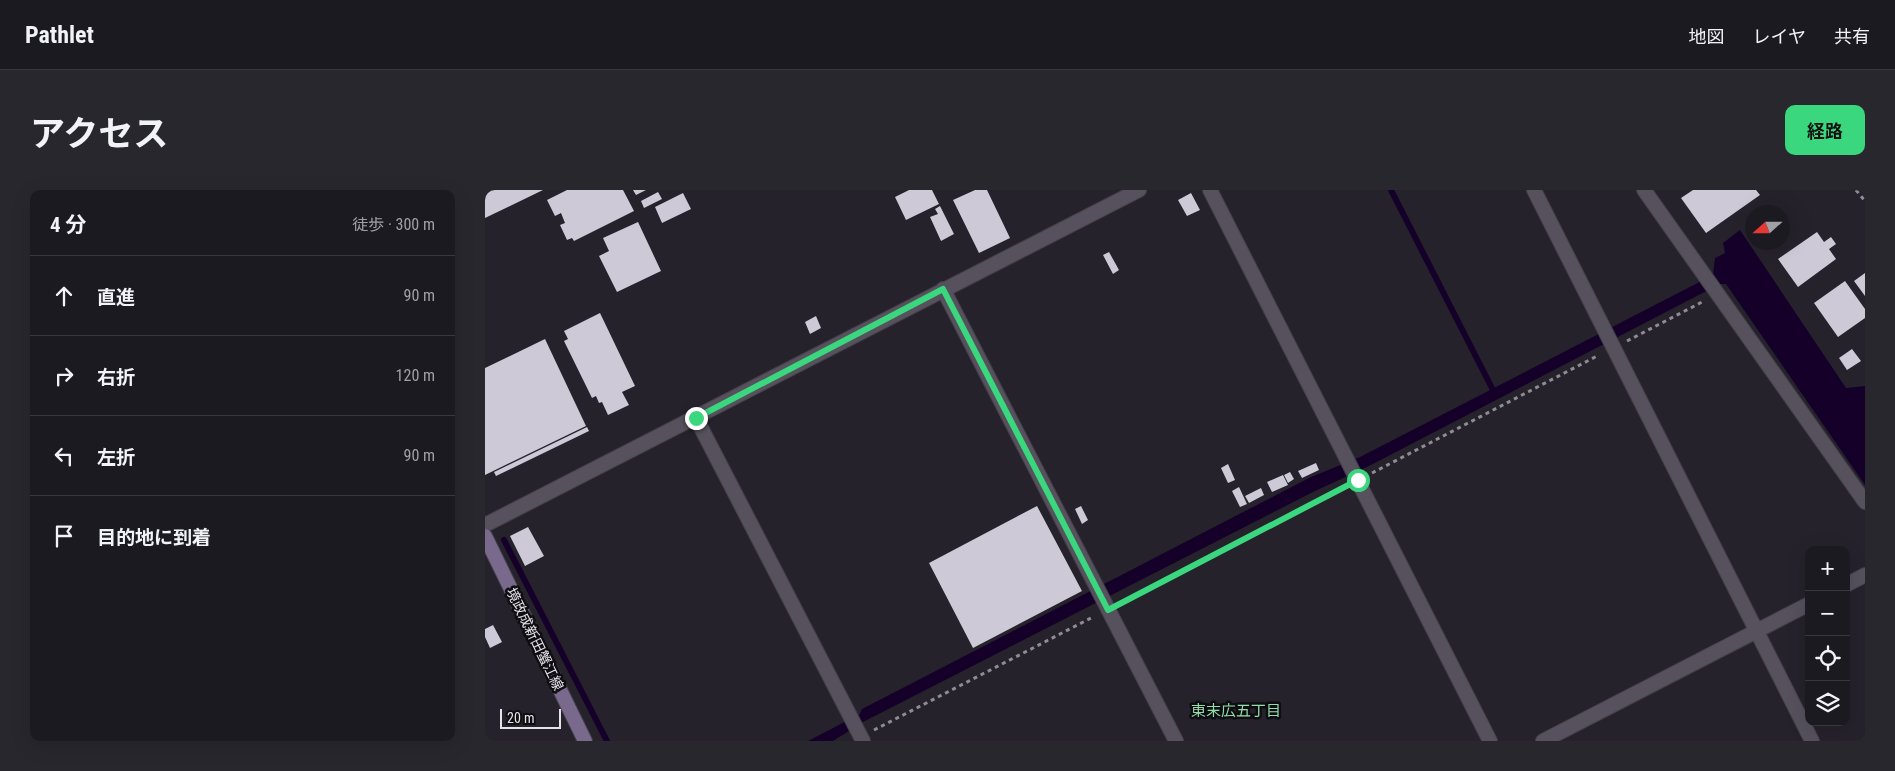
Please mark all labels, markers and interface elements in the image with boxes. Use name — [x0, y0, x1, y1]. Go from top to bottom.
text: Pathlet — [25, 21, 94, 49]
text: 地図 — [1689, 26, 1725, 47]
text: レイヤ — [1753, 26, 1806, 47]
text: 共有 — [1834, 26, 1870, 47]
button: 経路 — [1785, 105, 1865, 155]
text: アクセス — [30, 114, 168, 155]
north arrow — [1745, 205, 1790, 250]
text: 4 分 — [50, 213, 86, 237]
text: 徒歩 · 300 m — [352, 215, 435, 234]
icon: ahead — [50, 282, 78, 310]
text: 直進 — [97, 286, 135, 309]
text: 90 m — [403, 286, 435, 305]
icon: right — [50, 362, 78, 390]
text: 右折 — [97, 366, 135, 389]
text: 120 m — [396, 366, 435, 385]
route end — [685, 407, 708, 430]
icon: left — [50, 442, 78, 470]
text: 左折 — [97, 446, 135, 469]
text: 90 m — [403, 446, 435, 465]
route start — [1347, 469, 1370, 492]
icon: arrive — [50, 522, 78, 550]
text: 目的地に到着 — [97, 526, 211, 549]
map controls — [1805, 546, 1850, 726]
button: + — [1805, 546, 1850, 591]
street label: 境政成新田蟹江線 — [503, 585, 567, 693]
button: − — [1805, 591, 1850, 636]
button: locate — [1805, 636, 1850, 681]
button: layers — [1805, 681, 1850, 726]
district label: 東末広五丁目 — [1191, 702, 1281, 720]
scale bar — [500, 706, 561, 729]
text: 20 m — [507, 710, 535, 726]

